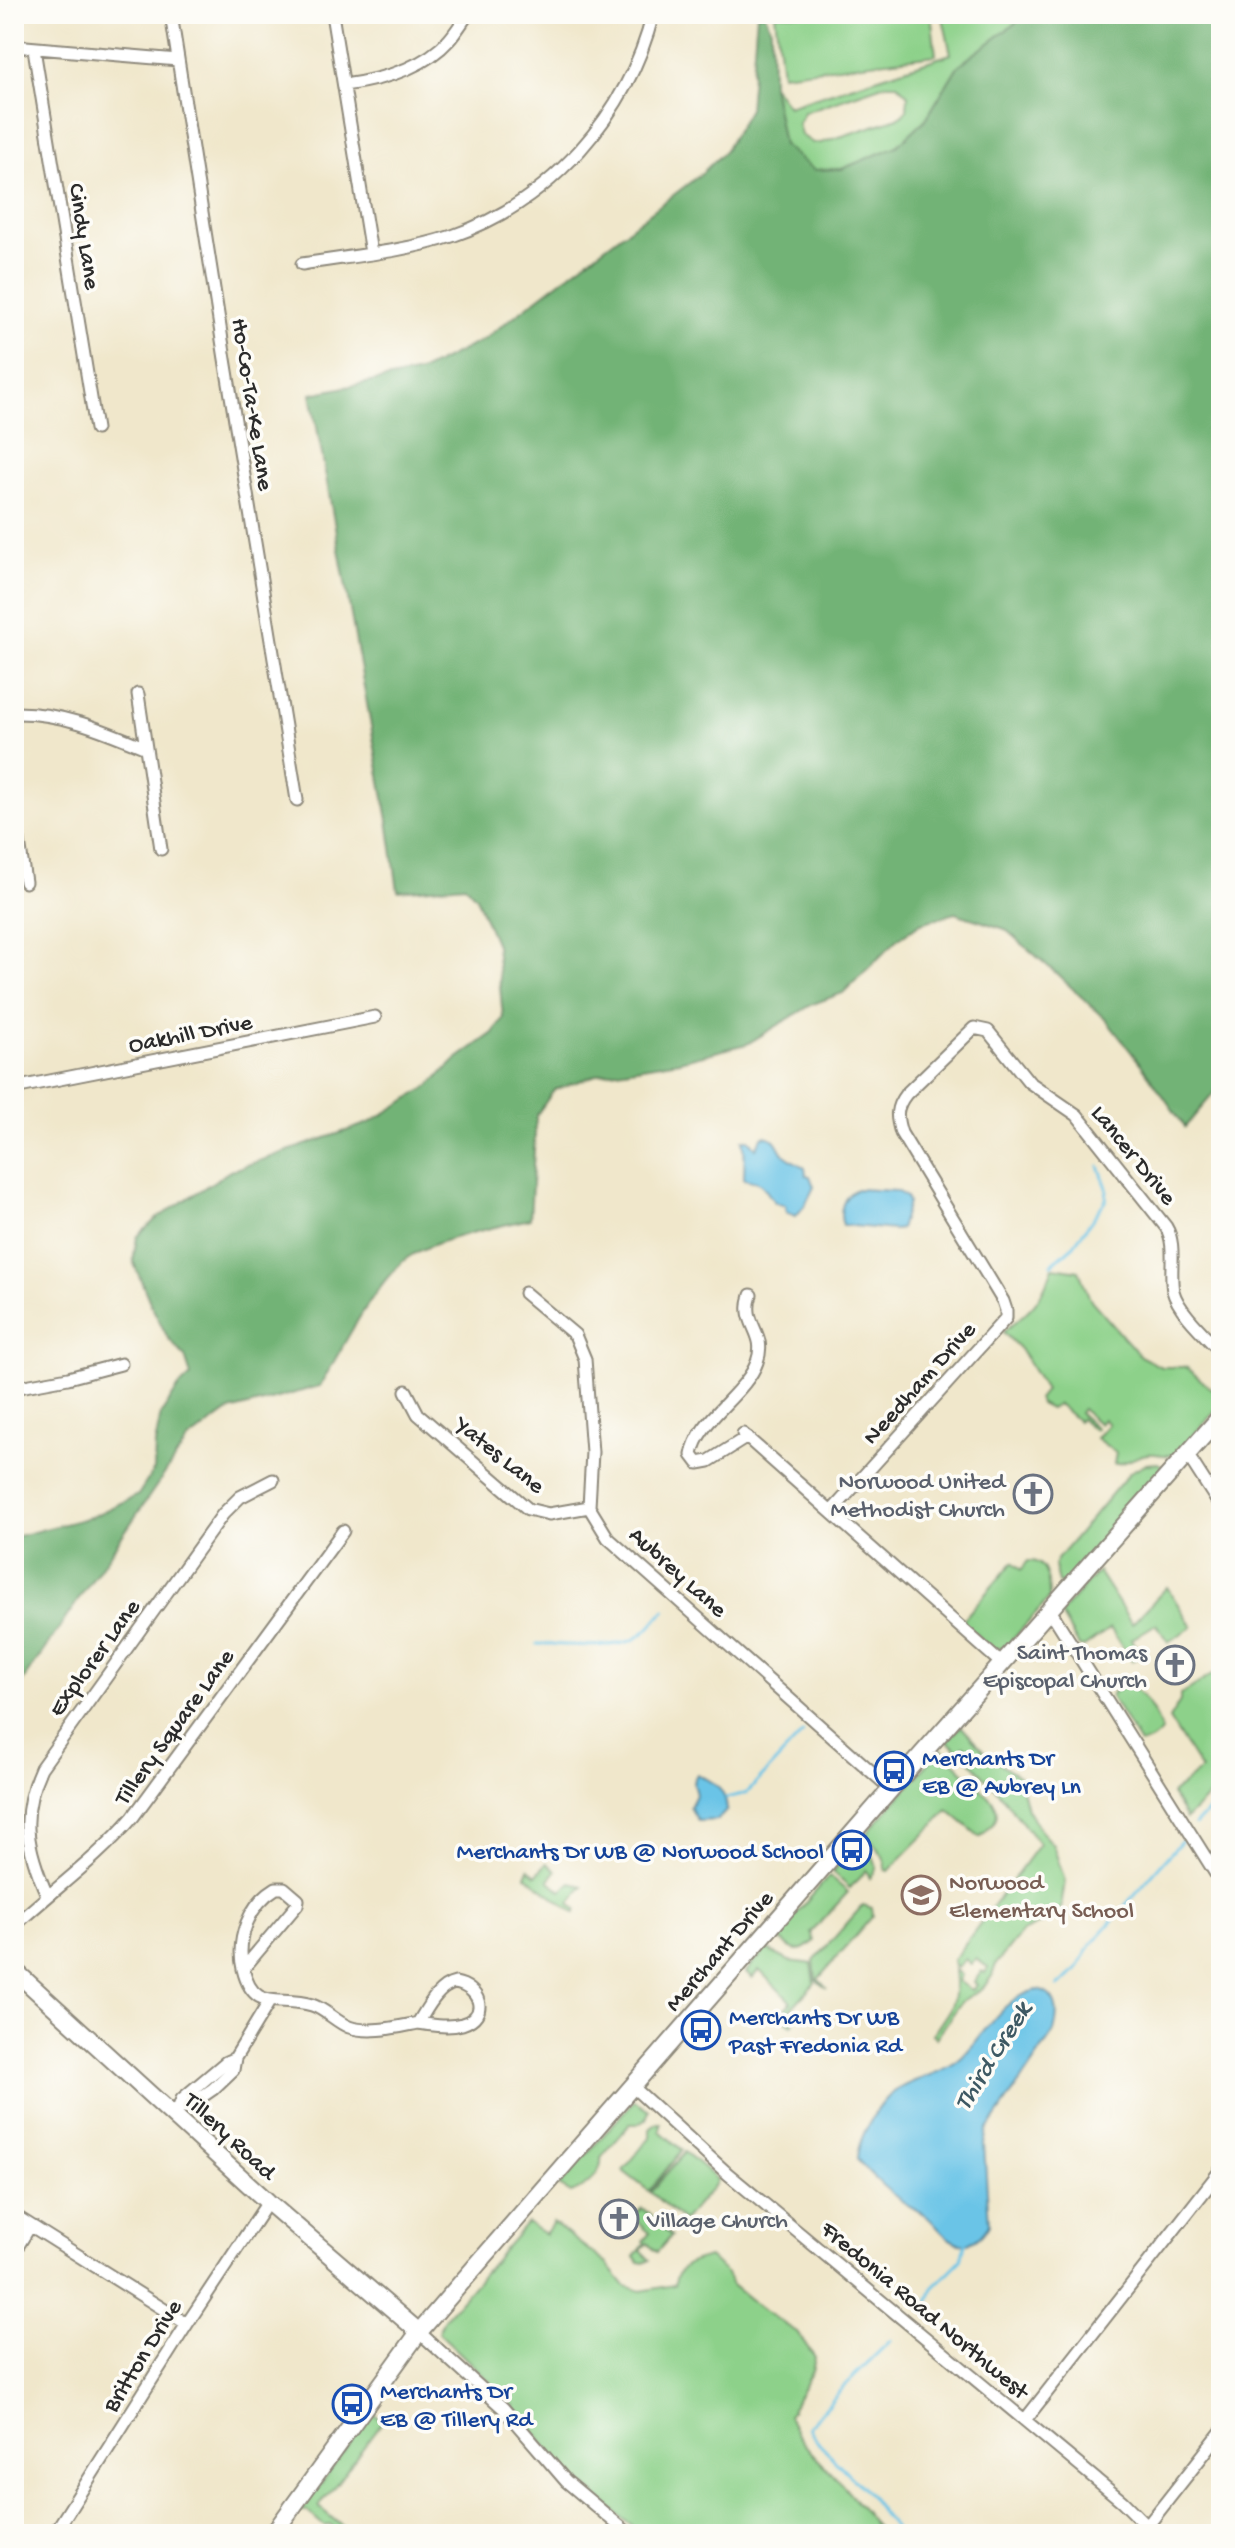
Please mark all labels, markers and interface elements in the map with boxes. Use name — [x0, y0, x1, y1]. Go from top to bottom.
street label: Cindy Lane — [60, 181, 105, 292]
street label: Ho-Co-Ta-Ke Lane — [223, 316, 279, 493]
street label: Oakhill Drive — [126, 1009, 255, 1062]
street label: Lancer Drive — [1083, 1100, 1182, 1213]
street label: Needham Drive — [858, 1316, 984, 1452]
street label: Yates Lane — [447, 1411, 550, 1502]
place label: Norwood United Methodist Church — [831, 1469, 1007, 1526]
church icon: Norwood United Methodist Church — [1012, 1473, 1054, 1515]
street label: Aubrey Lane — [621, 1522, 732, 1626]
street label: Explorer Lane — [44, 1594, 149, 1723]
place label: Saint Thomas Episcopal Church — [983, 1640, 1148, 1697]
street label: Tillery Square Lane — [108, 1644, 243, 1813]
church icon: Saint Thomas Episcopal Church — [1154, 1644, 1196, 1686]
place label: Merchants Dr EB @ Aubrey Ln — [922, 1746, 1082, 1803]
bus stop icon: Merchants Dr EB @ Aubrey Ln — [873, 1750, 915, 1792]
bus stop icon: Merchants Dr WB @ Norwood School — [831, 1829, 873, 1871]
place label: Merchants Dr WB @ Norwood School — [457, 1839, 824, 1868]
place label: Norwood Elementary School — [949, 1870, 1134, 1927]
school or university icon: Norwood Elementary School — [900, 1874, 942, 1916]
street label: Merchant Drive — [660, 1885, 782, 2019]
water label: Third Creek — [949, 1995, 1042, 2117]
place label: Merchants Dr WB Past Fredonia Rd — [728, 2005, 904, 2062]
bus stop icon: Merchants Dr WB Past Fredonia Rd — [680, 2009, 722, 2051]
street label: Tillery Road — [175, 2086, 282, 2189]
church icon: Village Church — [598, 2198, 640, 2240]
place label: Village Church — [646, 2208, 788, 2237]
street label: Fredonia Road Northwest — [813, 2216, 1035, 2409]
street label: Britton Drive — [97, 2295, 190, 2419]
place label: Merchants Dr EB @ Tillery Rd — [380, 2379, 534, 2436]
bus stop icon: Merchants Dr EB @ Tillery Rd — [331, 2383, 373, 2425]

